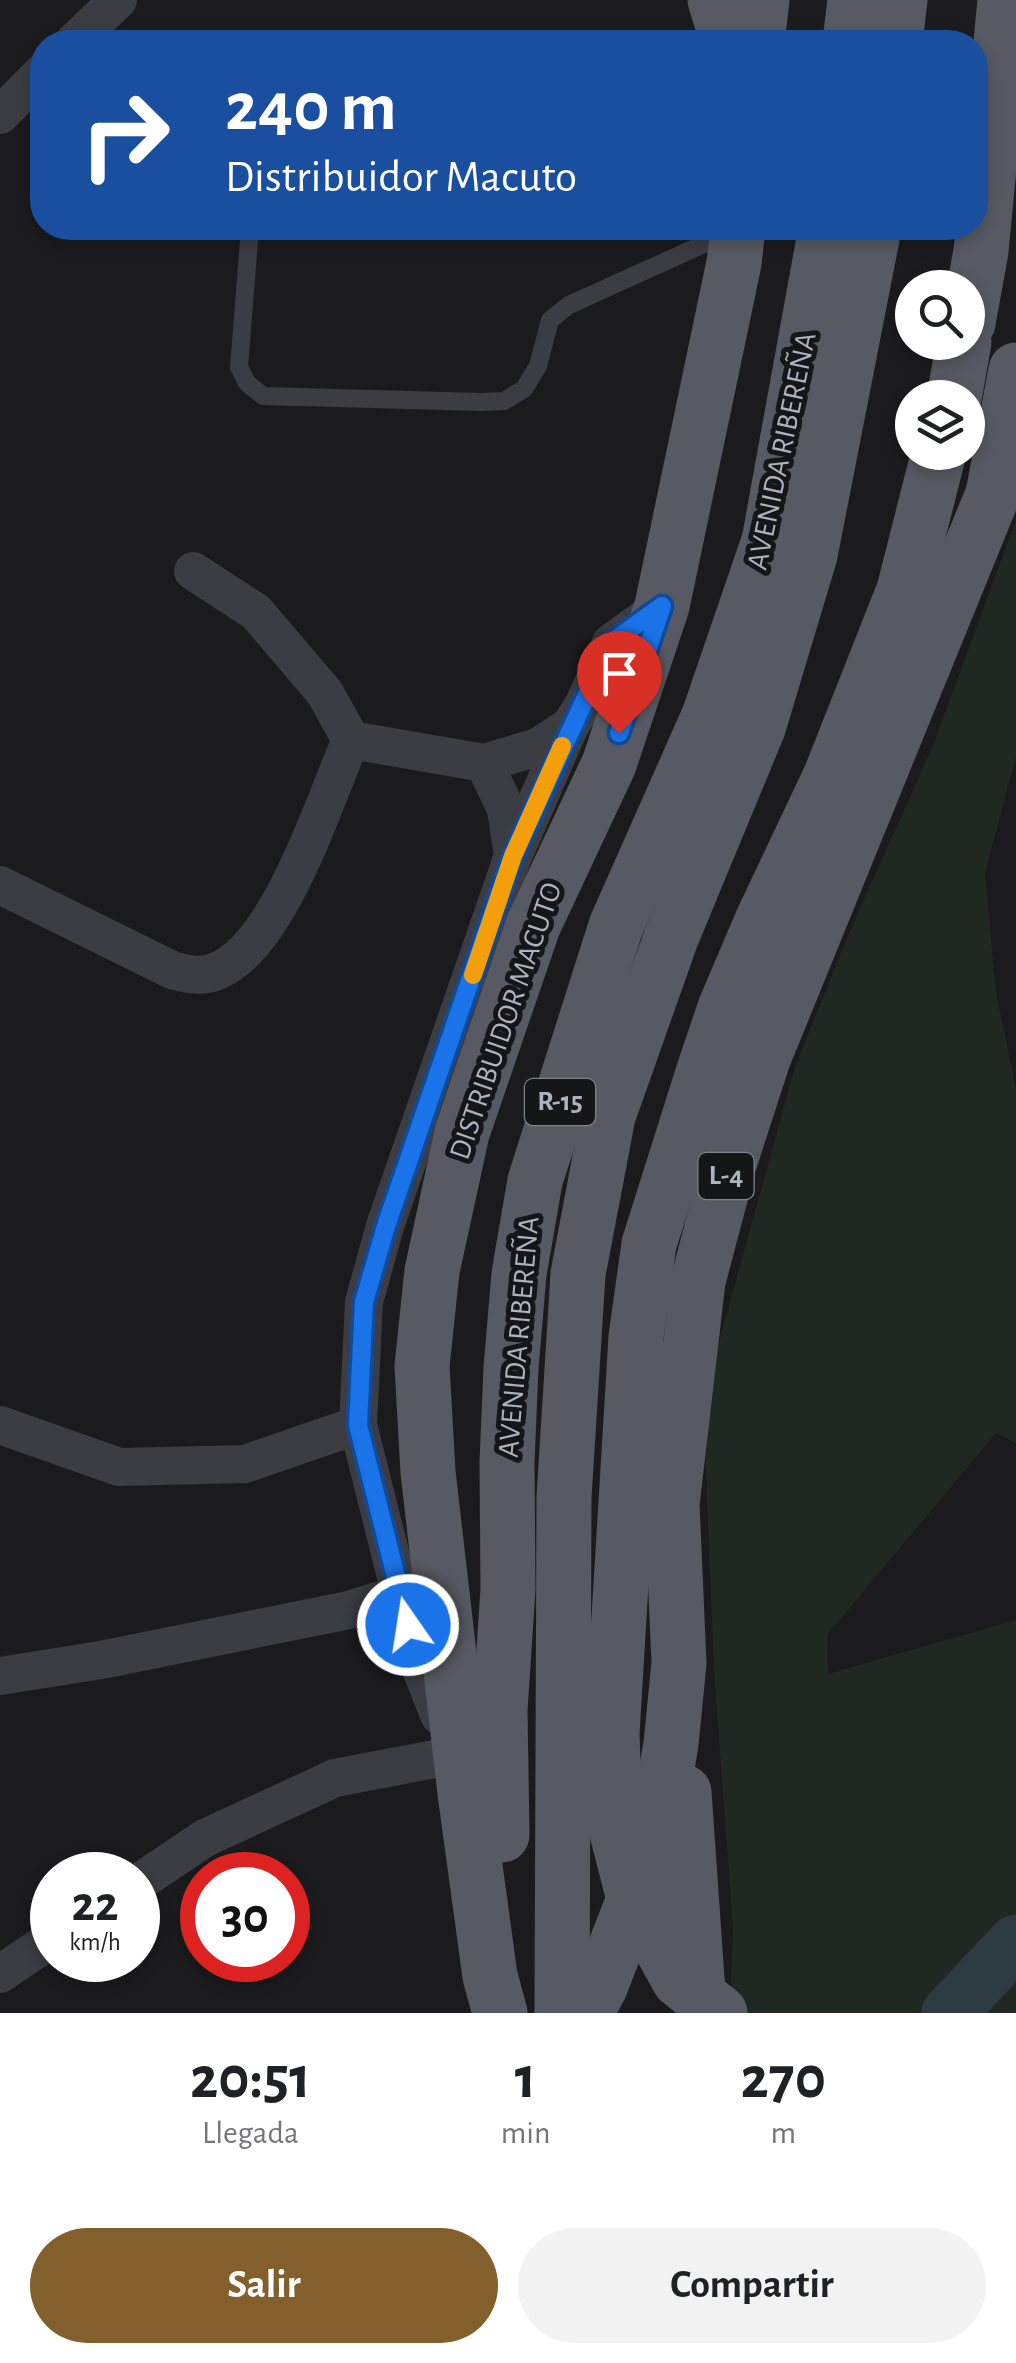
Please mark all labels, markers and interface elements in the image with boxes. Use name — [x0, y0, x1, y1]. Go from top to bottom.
icon: right — [60, 70, 190, 200]
text: 240 m — [225, 73, 397, 143]
text: Distribuidor Macuto — [225, 155, 577, 200]
map controls — [895, 270, 985, 470]
button: search — [895, 270, 985, 360]
street label: AVENIDA RIBEREÑA — [740, 329, 822, 572]
button: layers — [895, 380, 985, 470]
pin — [577, 631, 662, 734]
icon: arrive — [592, 646, 647, 701]
street label: DISTRIBUIDOR MACUTO — [444, 879, 568, 1163]
road number: R-15 — [525, 1079, 595, 1125]
road number: L-4 — [698, 1153, 754, 1199]
street label: AVENIDA RIBEREÑA — [492, 1215, 544, 1459]
position arrow — [356, 1573, 460, 1677]
speed limit sign: 30 — [180, 1852, 310, 1982]
text: 22 — [71, 1880, 119, 1930]
text: km/h — [69, 1930, 121, 1955]
text: 20:51 — [190, 2049, 311, 2109]
text: 1 — [515, 2049, 536, 2109]
text: 270 — [741, 2049, 826, 2109]
text: Llegada — [202, 2117, 299, 2149]
text: min — [501, 2117, 551, 2149]
text: m — [770, 2117, 796, 2149]
button: Salir — [30, 2228, 498, 2343]
button: Compartir — [518, 2228, 986, 2343]

